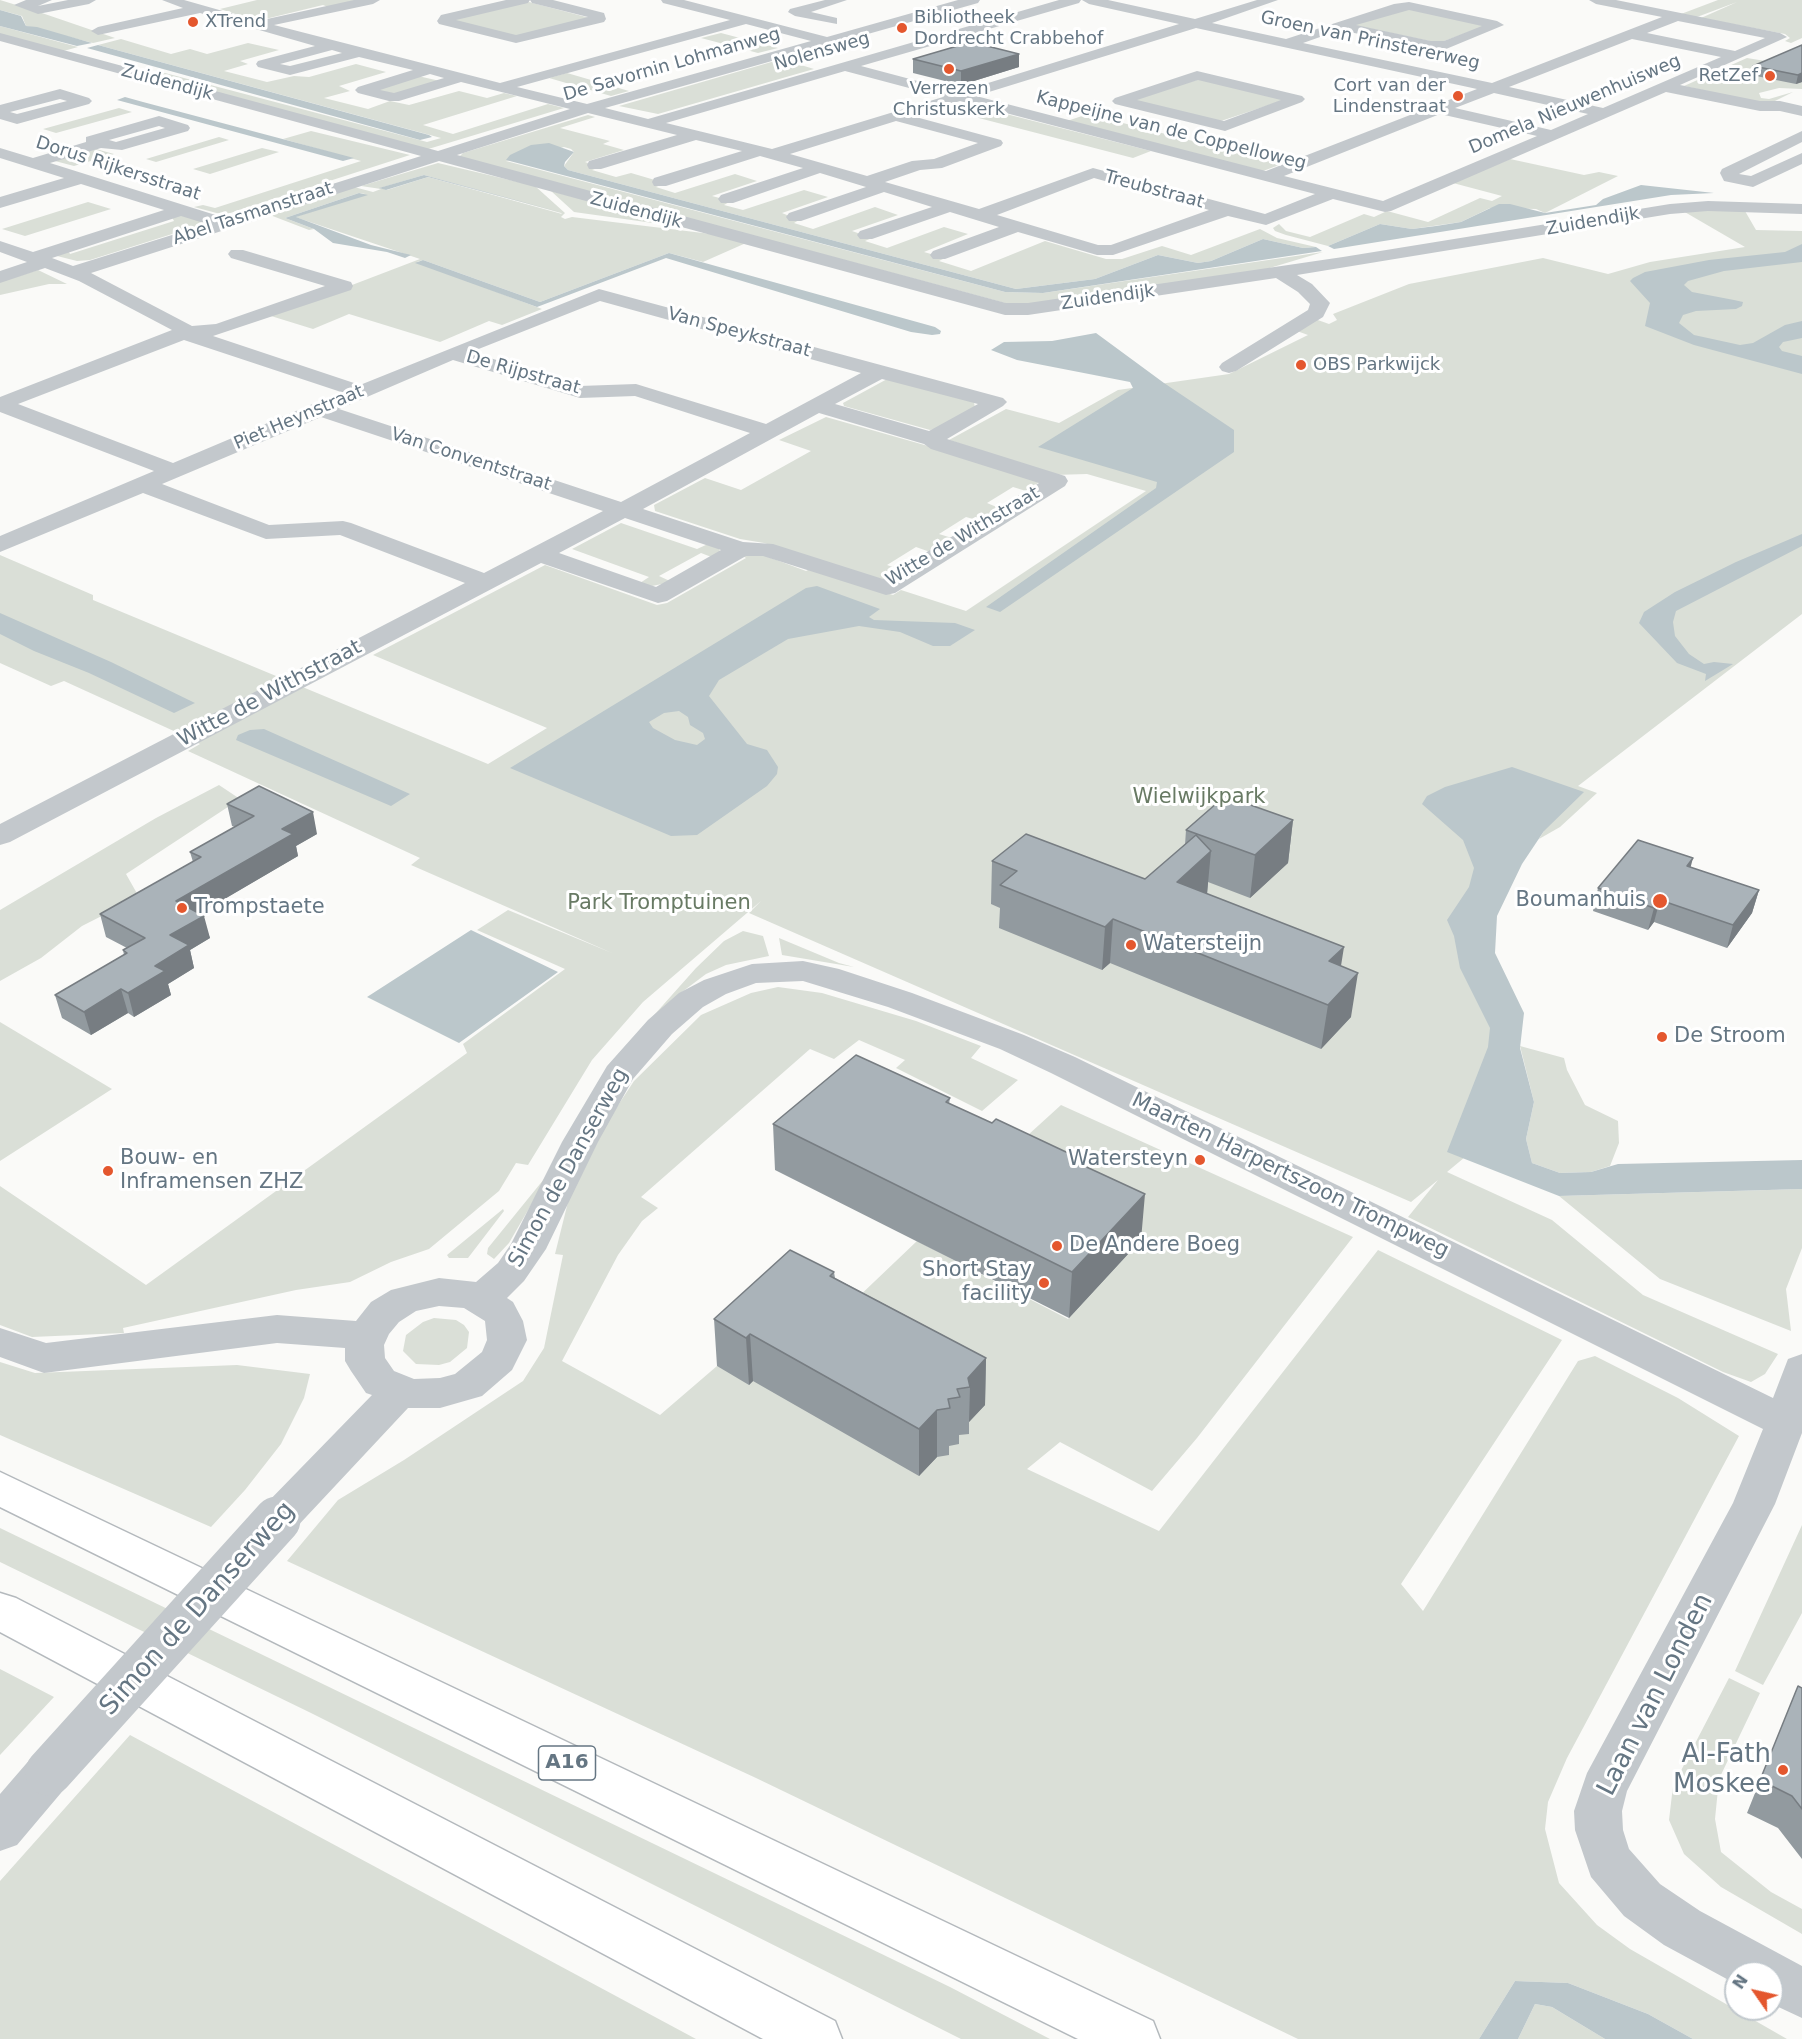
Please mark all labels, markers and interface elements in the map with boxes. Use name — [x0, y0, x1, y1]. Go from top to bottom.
place label: Bibliotheek Dordrecht Crabbehof — [914, 7, 1103, 50]
street label: Groen van Prinstererweg — [1258, 7, 1482, 75]
place label: XTrend — [205, 11, 266, 33]
marker: XTrend — [186, 15, 200, 29]
marker: Bibliotheek Dordrecht Crabbehof — [895, 21, 909, 35]
street label: De Savornin Lohmanweg — [561, 24, 783, 106]
street label: Nolensweg — [772, 28, 872, 76]
street label: Domela Nieuwenhuisweg — [1466, 51, 1684, 159]
street label: Zuidendijk — [119, 60, 215, 106]
marker: Verrezen Christuskerk — [942, 62, 956, 76]
place label: RetZef — [1698, 65, 1758, 87]
marker: RetZef — [1763, 69, 1777, 83]
place label: Cort van der Lindenstraat — [1333, 75, 1446, 118]
place label: Verrezen Christuskerk — [893, 78, 1005, 121]
street label: Kappeijne van de Coppelloweg — [1034, 87, 1308, 175]
marker: Cort van der Lindenstraat — [1451, 89, 1465, 103]
street label: Dorus Rijkersstraat — [33, 132, 203, 206]
street label: Treubstraat — [1102, 166, 1206, 214]
street label: Abel Tasmanstraat — [170, 178, 336, 250]
street label: Zuidendijk — [588, 188, 684, 234]
street label: Zuidendijk — [1545, 203, 1641, 241]
street label: Zuidendijk — [1060, 281, 1156, 315]
street label: Van Speykstraat — [665, 304, 813, 362]
street label: De Rijpstraat — [464, 346, 582, 400]
place label: OBS Parkwijck — [1313, 354, 1440, 376]
marker: OBS Parkwijck — [1294, 358, 1308, 372]
street label: Piet Heynstraat — [231, 381, 367, 455]
street label: Van Conventstraat — [388, 424, 554, 496]
street label: Witte de Withstraat — [882, 483, 1044, 591]
street label: Witte de Withstraat — [174, 635, 366, 753]
park label: Wielwijkpark — [1133, 785, 1265, 811]
place label: Boumanhuis — [1515, 888, 1646, 914]
park label: Park Tromptuinen — [567, 891, 751, 917]
marker: Boumanhuis — [1651, 892, 1669, 910]
place label: Trompstaete — [194, 895, 325, 921]
marker: Trompstaete — [175, 901, 189, 915]
place label: Watersteijn — [1143, 932, 1262, 958]
marker: Watersteijn — [1124, 938, 1138, 952]
place label: De Stroom — [1674, 1024, 1786, 1050]
marker: De Stroom — [1655, 1030, 1669, 1044]
street label: Simon de Danserweg — [504, 1064, 634, 1272]
street label: Maarten Harpertszoon Trompweg — [1127, 1088, 1453, 1264]
place label: Bouw- en Inframensen ZHZ — [120, 1146, 303, 1196]
place label: Watersteyn — [1068, 1147, 1188, 1173]
marker: Watersteyn — [1193, 1153, 1207, 1167]
marker: Bouw- en Inframensen ZHZ — [101, 1164, 115, 1178]
place label: De Andere Boeg — [1069, 1233, 1240, 1259]
marker: De Andere Boeg — [1050, 1239, 1064, 1253]
place label: Short Stay facility — [922, 1258, 1032, 1308]
marker: Short Stay facility — [1037, 1276, 1051, 1290]
street label: Simon de Danserweg — [94, 1496, 302, 1722]
street label: Laan van Londen — [1592, 1589, 1720, 1801]
place label: Al-Fath Moskee — [1673, 1739, 1771, 1800]
road number: A16 — [538, 1746, 596, 1780]
marker: Al-Fath Moskee — [1776, 1763, 1790, 1777]
north arrow — [1724, 1961, 1784, 2021]
text: N — [1729, 1971, 1752, 1993]

